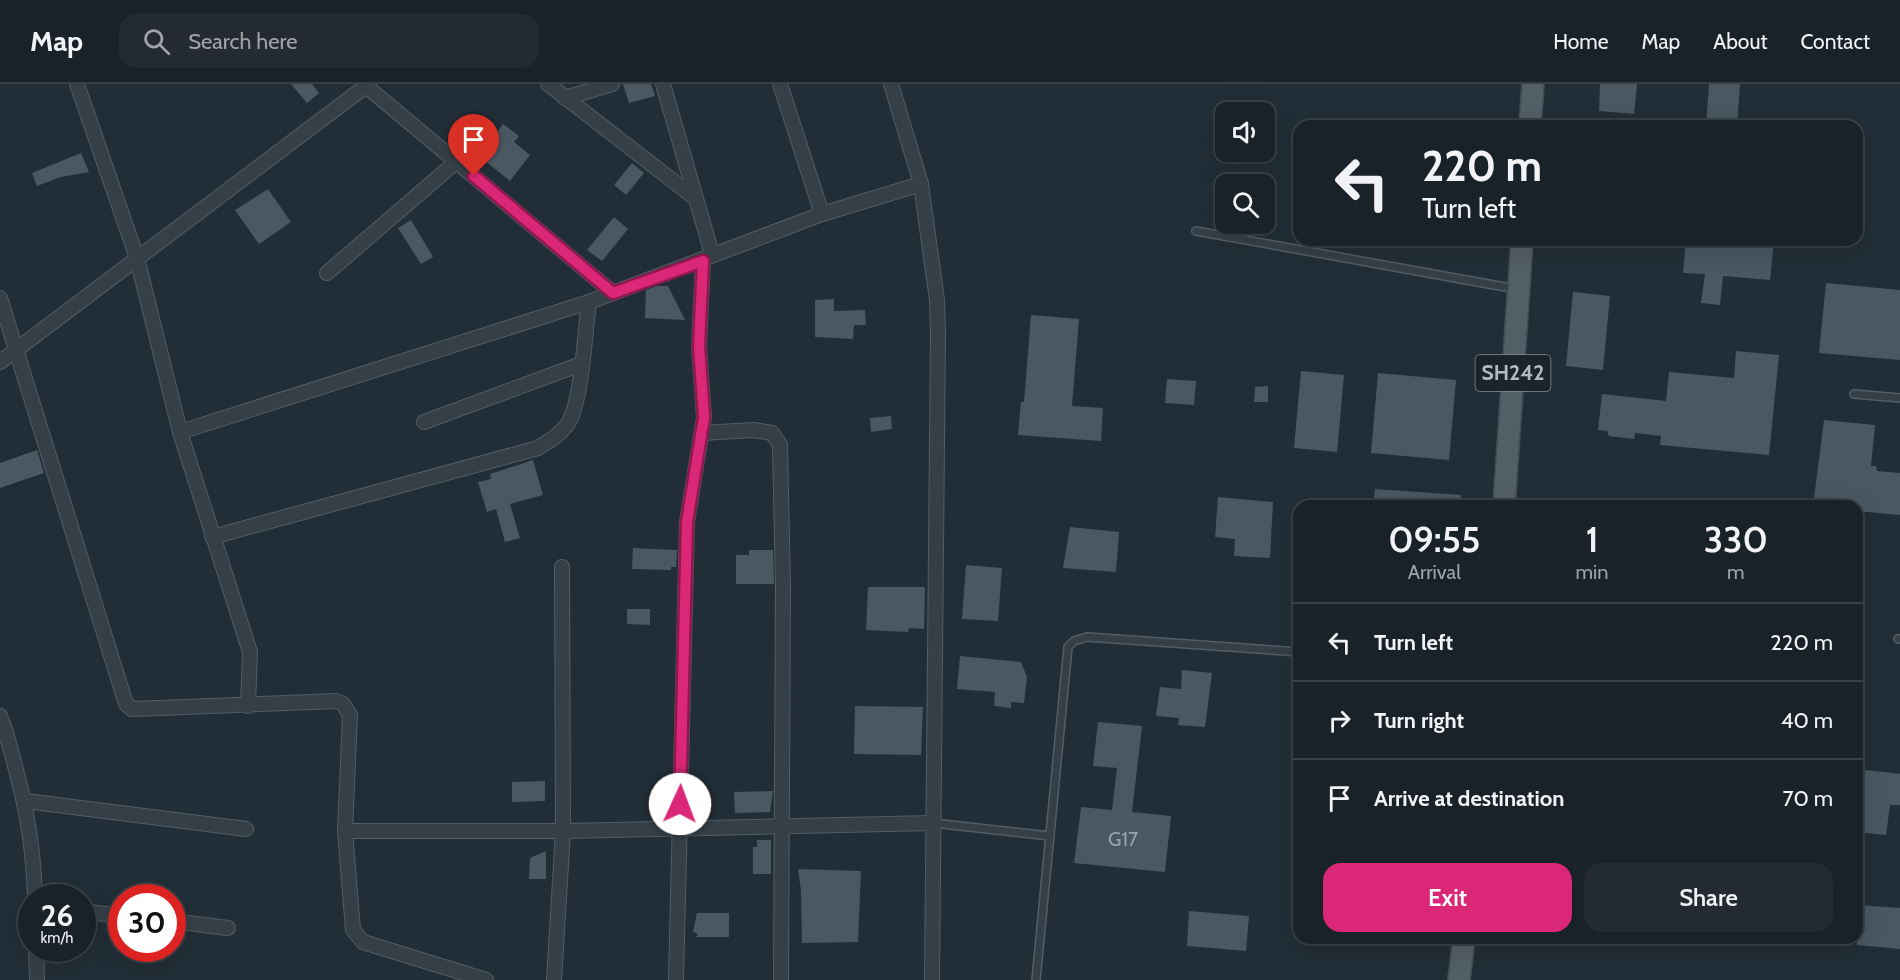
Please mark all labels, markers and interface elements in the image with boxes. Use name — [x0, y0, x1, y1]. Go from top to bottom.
search box — [119, 14, 539, 68]
text: Map — [30, 24, 83, 58]
icon: search — [140, 25, 173, 58]
text: Search here — [188, 28, 297, 55]
text: Home — [1553, 29, 1609, 54]
text: Map — [1642, 29, 1680, 54]
text: About — [1713, 29, 1767, 54]
text: Contact — [1800, 29, 1870, 54]
map controls — [1215, 102, 1275, 234]
button: sound — [1215, 102, 1275, 162]
pin — [448, 114, 499, 176]
icon: arrive — [457, 123, 490, 156]
text: 220 m — [1422, 140, 1542, 192]
icon: left — [1323, 144, 1401, 222]
button: search — [1215, 174, 1275, 234]
text: Turn left — [1422, 192, 1516, 225]
road number: SH242 — [1476, 355, 1550, 391]
text: 09:55 — [1388, 517, 1480, 561]
text: 1 — [1586, 517, 1598, 561]
text: 330 — [1704, 517, 1768, 561]
text: Arrival — [1408, 560, 1461, 584]
text: min — [1576, 560, 1608, 584]
text: m — [1727, 560, 1744, 584]
icon: left — [1323, 626, 1356, 659]
text: Turn left — [1374, 629, 1453, 656]
text: 220 m — [1770, 629, 1833, 656]
icon: right — [1323, 704, 1356, 737]
text: Turn right — [1374, 707, 1464, 734]
text: 40 m — [1781, 707, 1833, 734]
position arrow — [648, 772, 712, 836]
icon: arrive — [1323, 782, 1356, 815]
text: Arrive at destination — [1374, 785, 1564, 812]
text: 70 m — [1783, 785, 1833, 812]
house number: G17 — [1108, 827, 1138, 851]
button: Exit — [1323, 863, 1572, 932]
button: Share — [1584, 863, 1833, 932]
speed limit sign: 30 — [108, 884, 186, 962]
text: 26 — [41, 897, 73, 934]
text: km/h — [41, 929, 73, 947]

